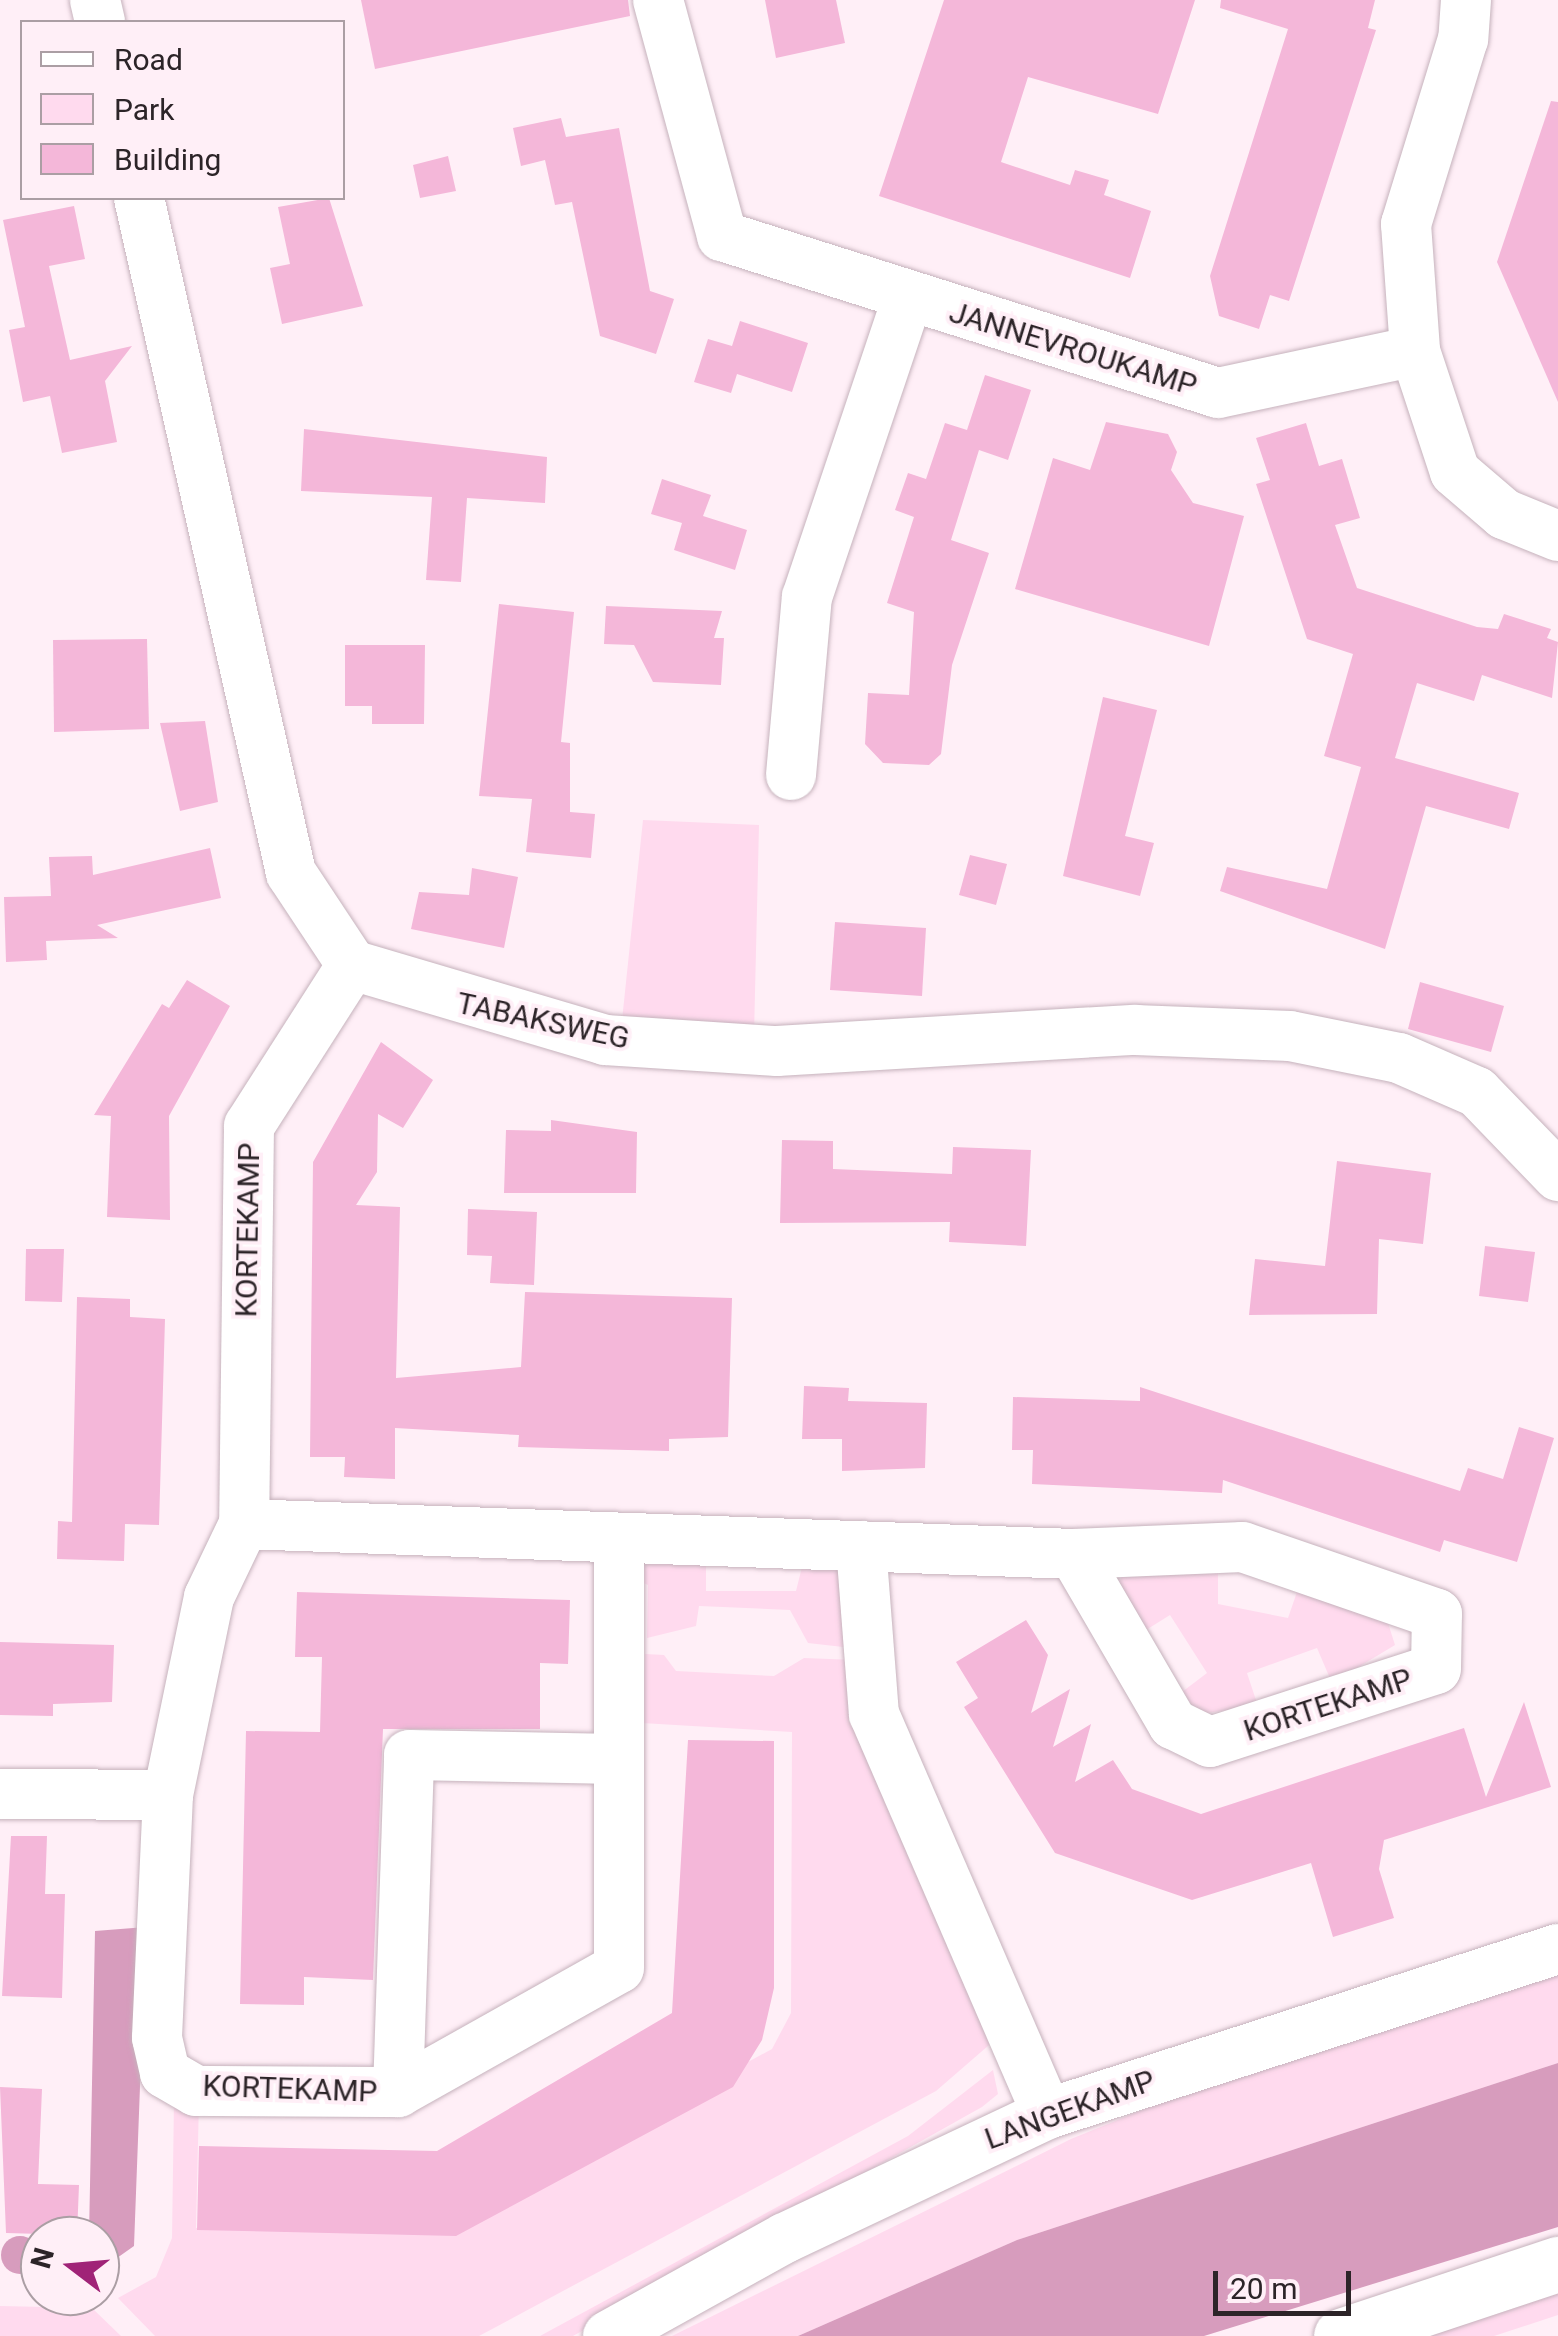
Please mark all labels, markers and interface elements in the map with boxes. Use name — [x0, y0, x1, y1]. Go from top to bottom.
legend — [20, 20, 345, 200]
text: Road — [114, 42, 183, 77]
text: Park — [114, 92, 174, 127]
text: Building — [114, 142, 221, 177]
street label: JANNEVROUKAMP — [945, 294, 1201, 404]
street label: TABAKSWEG — [454, 985, 632, 1057]
street label: KORTEKAMP — [228, 1142, 268, 1318]
street label: KORTEKAMP — [1239, 1661, 1417, 1749]
street label: LANGEKAMP — [980, 2063, 1160, 2157]
street label: KORTEKAMP — [202, 2068, 378, 2110]
north arrow — [20, 2216, 120, 2316]
text: N — [24, 2244, 61, 2272]
scale bar — [1218, 2251, 1356, 2313]
text: 20 m — [1230, 2271, 1297, 2306]

